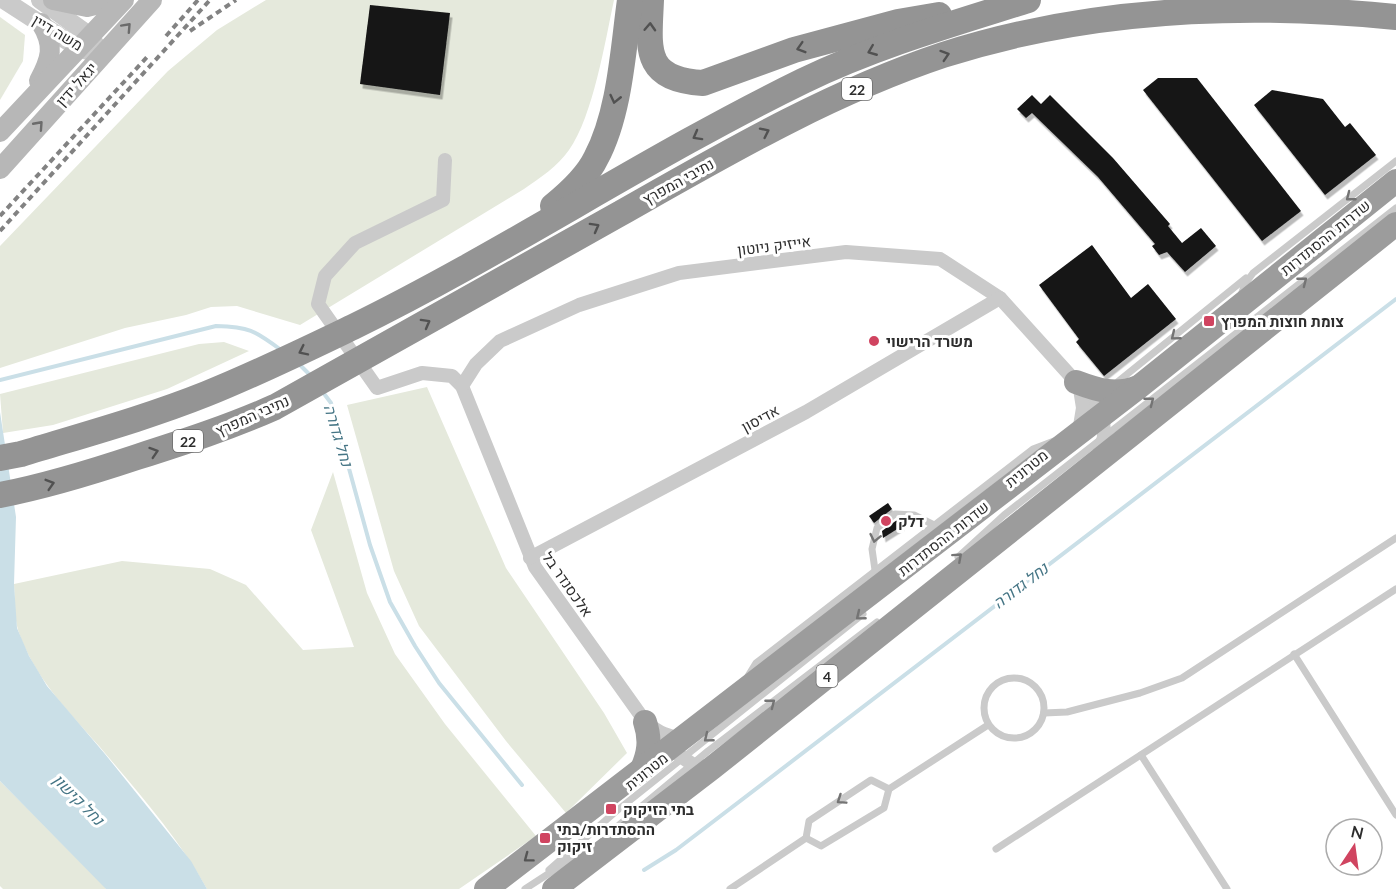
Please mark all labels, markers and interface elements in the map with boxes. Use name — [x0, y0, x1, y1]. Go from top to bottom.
street label: משה דיין — [30, 10, 86, 54]
one-way arrow — [643, 23, 656, 32]
one-way arrow — [120, 24, 131, 34]
one-way arrow — [796, 41, 807, 53]
one-way arrow — [868, 44, 879, 56]
one-way arrow — [939, 50, 950, 63]
street label: יגאל ידין — [52, 58, 100, 110]
road number: 22 — [842, 78, 872, 100]
one-way arrow — [609, 94, 622, 104]
one-way arrow — [32, 121, 43, 132]
one-way arrow — [759, 128, 770, 139]
one-way arrow — [693, 129, 703, 140]
street label: נתיבי המפרץ — [639, 154, 717, 208]
one-way arrow — [1346, 189, 1357, 200]
street label: שדרות ההסתדרות — [1276, 195, 1374, 279]
one-way arrow — [589, 223, 599, 234]
street label: אייזיק ניוטון — [736, 232, 812, 258]
one-way arrow — [1297, 278, 1308, 289]
place label: צומת חוצות המפרץ — [1221, 312, 1344, 330]
marker: צומת חוצות המפרץ — [1202, 314, 1216, 328]
one-way arrow — [419, 319, 430, 330]
one-way arrow — [1170, 329, 1181, 340]
place label: משרד הרישוי — [886, 332, 973, 350]
marker: משרד הרישוי — [867, 334, 881, 348]
one-way arrow — [298, 343, 309, 355]
street label: נתיבי המפרץ — [212, 391, 292, 439]
one-way arrow — [1143, 398, 1154, 409]
street label: אדיסון — [738, 401, 782, 435]
water label: נחל גדורה — [321, 402, 358, 470]
road number: 22 — [173, 430, 203, 452]
street label: מטרונית — [1001, 445, 1051, 491]
one-way arrow — [148, 447, 159, 459]
one-way arrow — [44, 479, 55, 491]
street label: שדרות ההסתדרות — [894, 497, 992, 579]
place label: דלק — [898, 512, 924, 530]
marker: דלק — [879, 514, 893, 528]
one-way arrow — [869, 533, 882, 543]
street label: אלכסנדר בל — [539, 548, 597, 620]
one-way arrow — [952, 553, 962, 564]
water label: נחל גדורה — [989, 557, 1052, 612]
one-way arrow — [856, 609, 867, 620]
road number: 4 — [816, 665, 838, 687]
one-way arrow — [765, 699, 776, 710]
one-way arrow — [704, 731, 715, 742]
street label: מטרונית — [621, 748, 671, 794]
water label: נחל קישון — [49, 770, 109, 830]
one-way arrow — [837, 793, 848, 804]
place label: בתי הזיקוק — [623, 800, 694, 818]
marker: בתי הזיקוק — [604, 802, 618, 816]
north arrow — [1324, 817, 1384, 877]
place label: ההסתדרות/בתי זיקוק — [557, 820, 655, 855]
text: N — [1349, 821, 1366, 843]
marker: ההסתדרות/בתי זיקוק — [538, 831, 552, 845]
one-way arrow — [523, 850, 534, 861]

